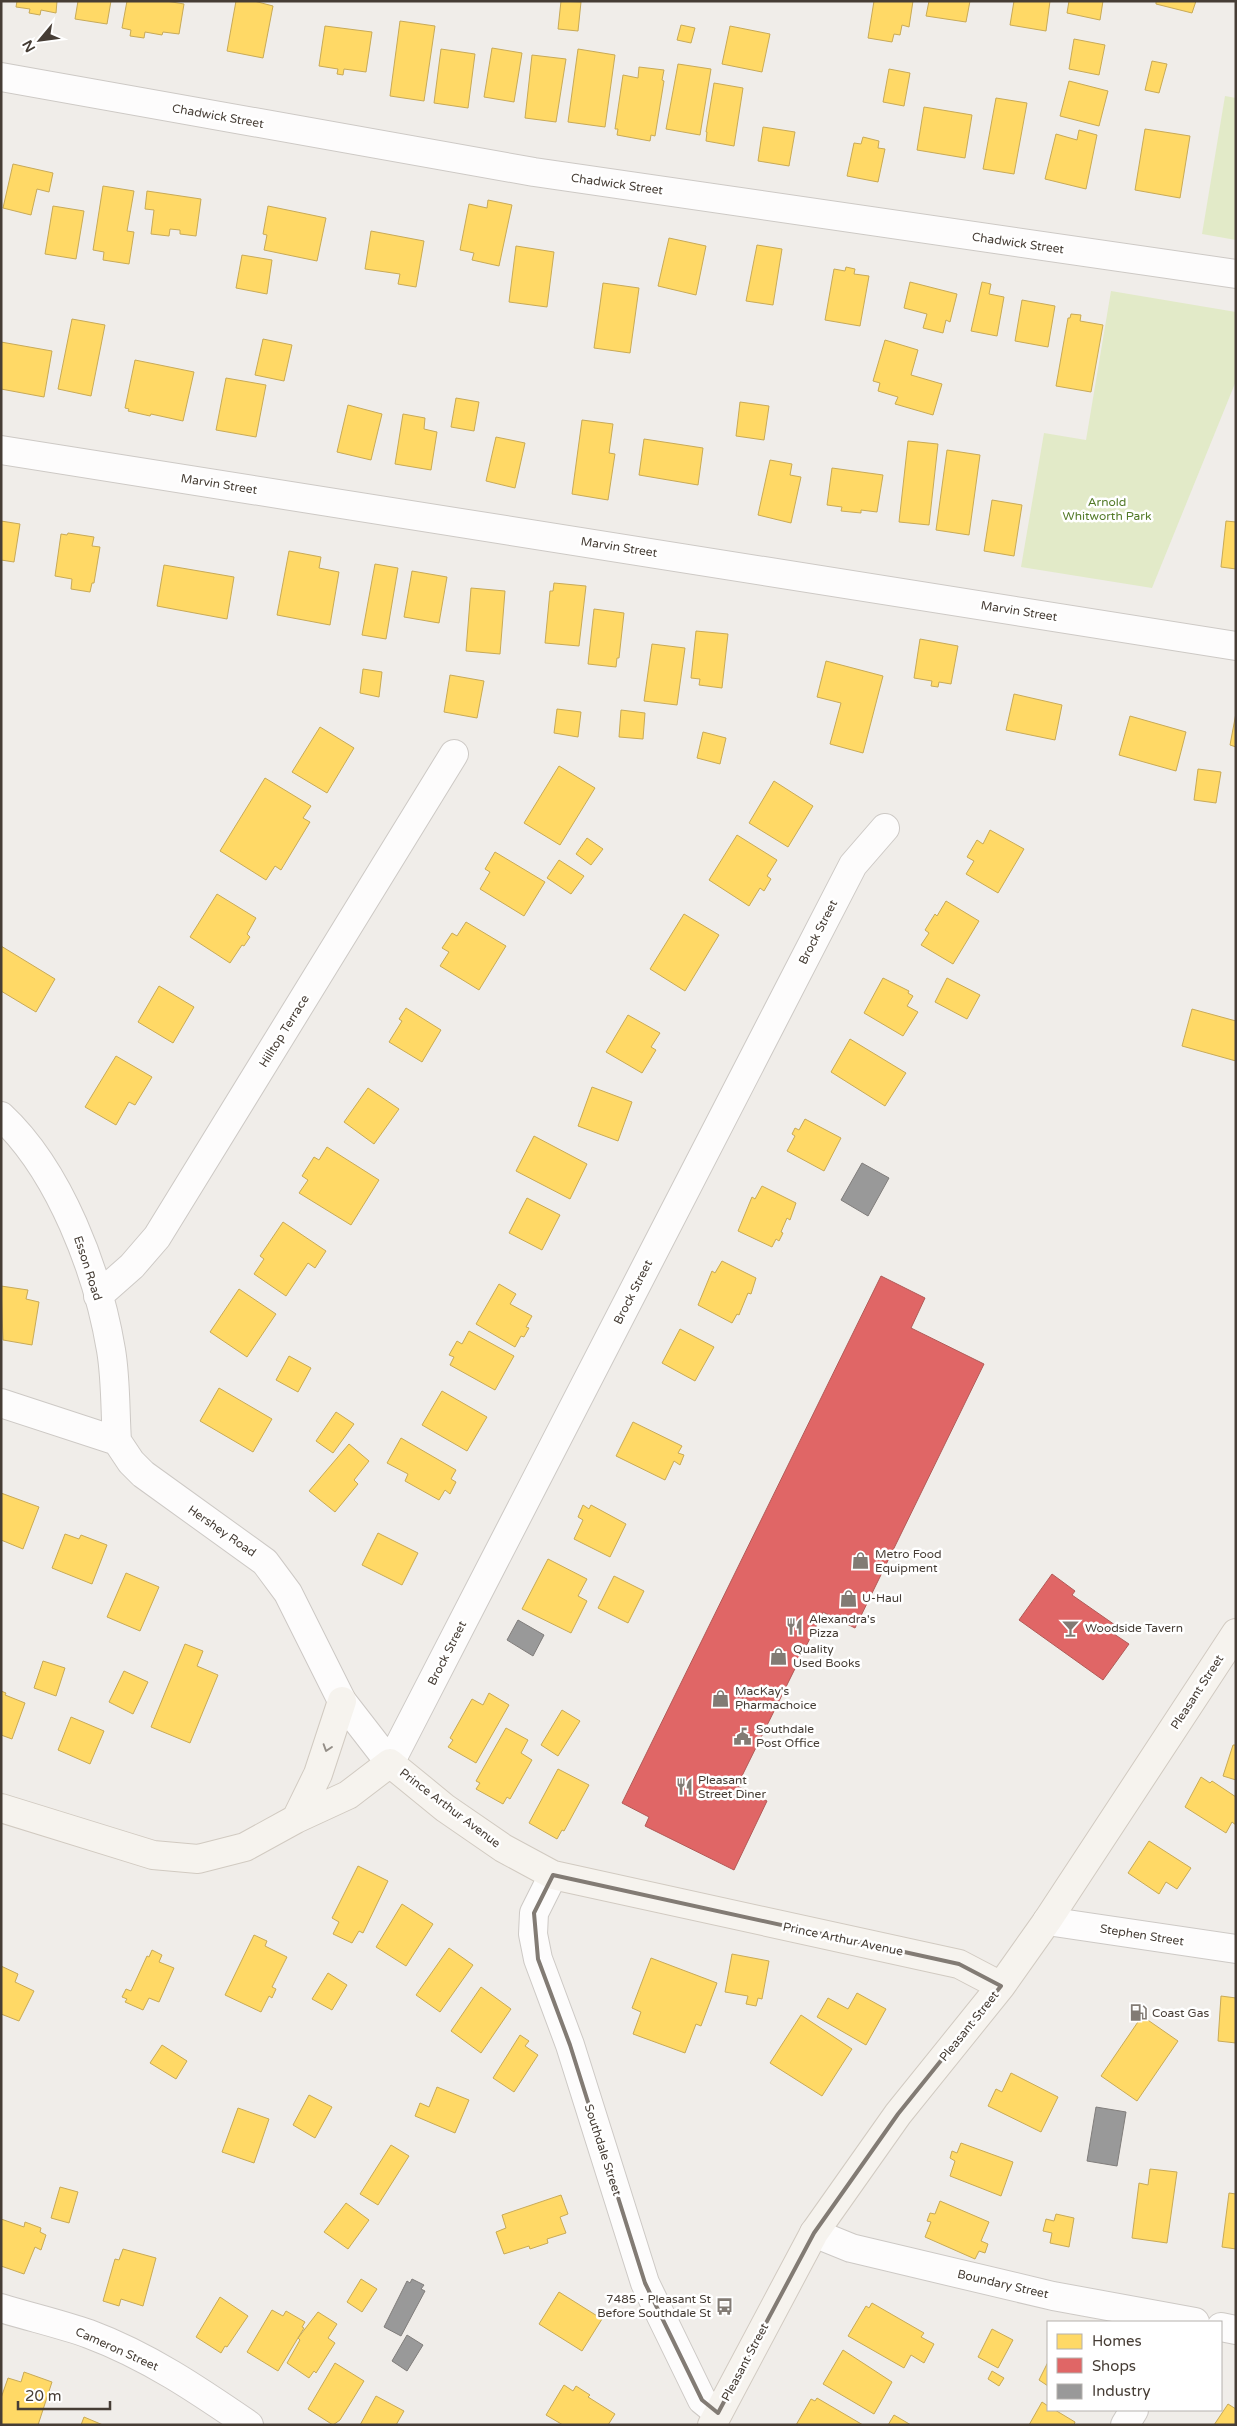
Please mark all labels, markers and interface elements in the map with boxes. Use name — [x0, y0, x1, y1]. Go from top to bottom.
north arrow — [15, 15, 65, 65]
text: N — [19, 37, 39, 55]
street label: Chadwick Street — [171, 101, 265, 131]
street label: Chadwick Street — [570, 171, 664, 197]
street label: Chadwick Street — [971, 230, 1065, 256]
street label: Marvin Street — [180, 471, 259, 497]
park label: Arnold Whitworth Park — [1063, 495, 1152, 523]
street label: Marvin Street — [580, 534, 659, 560]
street label: Marvin Street — [980, 598, 1059, 624]
street label: Brock Street — [796, 897, 840, 966]
street label: Hilltop Terrace — [256, 992, 312, 1070]
street label: Esson Road — [71, 1234, 105, 1302]
street label: Brock Street — [611, 1257, 655, 1326]
street label: Hershey Road — [185, 1502, 259, 1560]
place label: Metro Food Equipment — [875, 1547, 942, 1575]
shop icon: Metro Food Equipment — [851, 1551, 871, 1571]
shop icon: U-Haul — [838, 1588, 858, 1608]
place label: U-Haul — [862, 1591, 902, 1605]
place label: Alexandra's Pizza — [809, 1612, 876, 1640]
restaurant icon: Alexandra's Pizza — [785, 1616, 805, 1636]
street label: Brock Street — [425, 1618, 469, 1687]
bar icon: Woodside Tavern — [1061, 1618, 1081, 1638]
place label: Woodside Tavern — [1085, 1621, 1183, 1635]
place label: Quality Used Books — [793, 1642, 860, 1670]
shop icon: Quality Used Books — [769, 1646, 789, 1666]
street label: Pleasant Street — [1168, 1652, 1227, 1732]
place label: MacKay's Pharmachoice — [735, 1684, 817, 1712]
shop icon: MacKay's Pharmachoice — [711, 1688, 731, 1708]
place label: Southdale Post Office — [756, 1722, 820, 1750]
public building icon: Southdale Post Office — [732, 1726, 752, 1746]
one-way arrow — [323, 1743, 333, 1751]
street label: Prince Arthur Avenue — [397, 1766, 503, 1851]
place label: Pleasant Street Diner — [698, 1773, 766, 1801]
restaurant icon: Pleasant Street Diner — [674, 1777, 694, 1797]
street label: Prince Arthur Avenue — [782, 1919, 905, 1959]
street label: Stephen Street — [1099, 1921, 1185, 1949]
street label: Pleasant Street — [936, 1988, 1002, 2064]
fuel station icon: Coast Gas — [1128, 2003, 1148, 2023]
place label: Coast Gas — [1152, 2006, 1209, 2020]
street label: Southdale Street — [582, 2102, 625, 2198]
street label: Boundary Street — [956, 2267, 1050, 2301]
place label: 7485 - Pleasant St Before Southdale St — [597, 2292, 711, 2320]
bus stop icon: 7485 - Pleasant St Before Southdale St — [715, 2296, 735, 2316]
street label: Pleasant Street — [719, 2320, 772, 2403]
legend — [1047, 2321, 1222, 2411]
street label: Cameron Street — [73, 2324, 161, 2374]
text: Homes — [1092, 2332, 1142, 2350]
text: Shops — [1092, 2357, 1136, 2375]
scale bar — [18, 2378, 110, 2410]
text: Industry — [1092, 2382, 1151, 2400]
text: 20 m — [25, 2387, 62, 2405]

